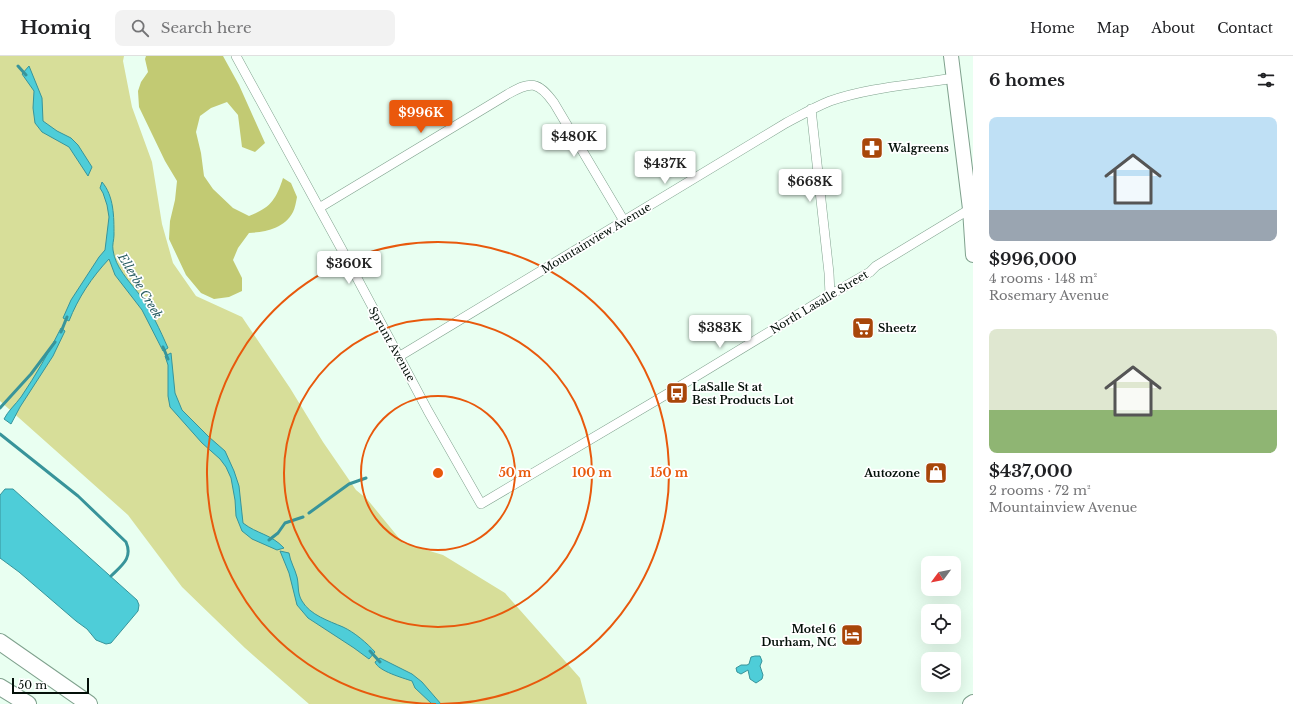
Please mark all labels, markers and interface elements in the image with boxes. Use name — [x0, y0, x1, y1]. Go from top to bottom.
search box — [115, 10, 395, 46]
text: Homiq — [20, 16, 91, 39]
icon: search — [129, 17, 151, 39]
text: Search here — [161, 18, 252, 37]
text: Home — [1030, 19, 1075, 37]
text: Map — [1097, 19, 1129, 37]
text: About — [1151, 19, 1195, 37]
text: Contact — [1217, 19, 1273, 37]
icon: filters — [1255, 69, 1277, 91]
text: 6 homes — [989, 70, 1065, 91]
pin: $996K — [393, 100, 449, 134]
text: $996K — [398, 104, 444, 121]
pin: $480K — [546, 124, 602, 158]
text: $480K — [551, 128, 597, 145]
pharmacy icon: Walgreens — [859, 135, 885, 161]
place label: Walgreens — [887, 141, 949, 155]
icon: home — [1097, 143, 1169, 215]
pin: $437K — [637, 151, 693, 185]
text: $437K — [644, 155, 686, 172]
pin: $668K — [782, 169, 838, 203]
text: $668K — [788, 173, 832, 190]
street label: Mountainview Avenue — [539, 200, 653, 276]
water label: Ellerbe Creek — [115, 249, 166, 321]
text: $996,000 — [989, 249, 1077, 270]
pin: $360K — [321, 251, 377, 285]
text: $360K — [326, 255, 372, 272]
street label: North Lasalle Street — [767, 267, 871, 337]
text: 4 rooms · 148 m² — [989, 270, 1097, 287]
text: Rosemary Avenue — [989, 287, 1109, 304]
street label: Sprunt Avenue — [366, 304, 418, 384]
pin: $383K — [692, 315, 748, 349]
supermarket icon: Sheetz — [850, 315, 876, 341]
text: $383K — [698, 319, 742, 336]
place label: Sheetz — [878, 321, 916, 335]
icon: home — [1097, 355, 1169, 427]
bus stop icon: LaSalle St at Best Products Lot — [664, 380, 690, 406]
place label: LaSalle St at Best Products Lot — [692, 380, 794, 407]
shop icon: Autozone — [923, 460, 949, 486]
text: $437,000 — [989, 461, 1073, 482]
text: 50 m — [499, 465, 532, 480]
text: 100 m — [572, 465, 613, 480]
text: 150 m — [650, 465, 689, 480]
centre of rings — [431, 466, 445, 480]
place label: Autozone — [863, 466, 921, 480]
text: 2 rooms · 72 m² — [989, 482, 1091, 499]
text: Mountainview Avenue — [989, 499, 1137, 516]
north arrow — [921, 556, 961, 596]
map controls — [921, 556, 961, 692]
button: locate — [921, 604, 961, 644]
place label: Motel 6 Durham, NC — [761, 622, 836, 649]
hotel icon: Motel 6 Durham, NC — [839, 622, 865, 648]
button: layers — [921, 652, 961, 692]
scale bar — [12, 676, 89, 695]
text: 50 m — [18, 678, 47, 692]

